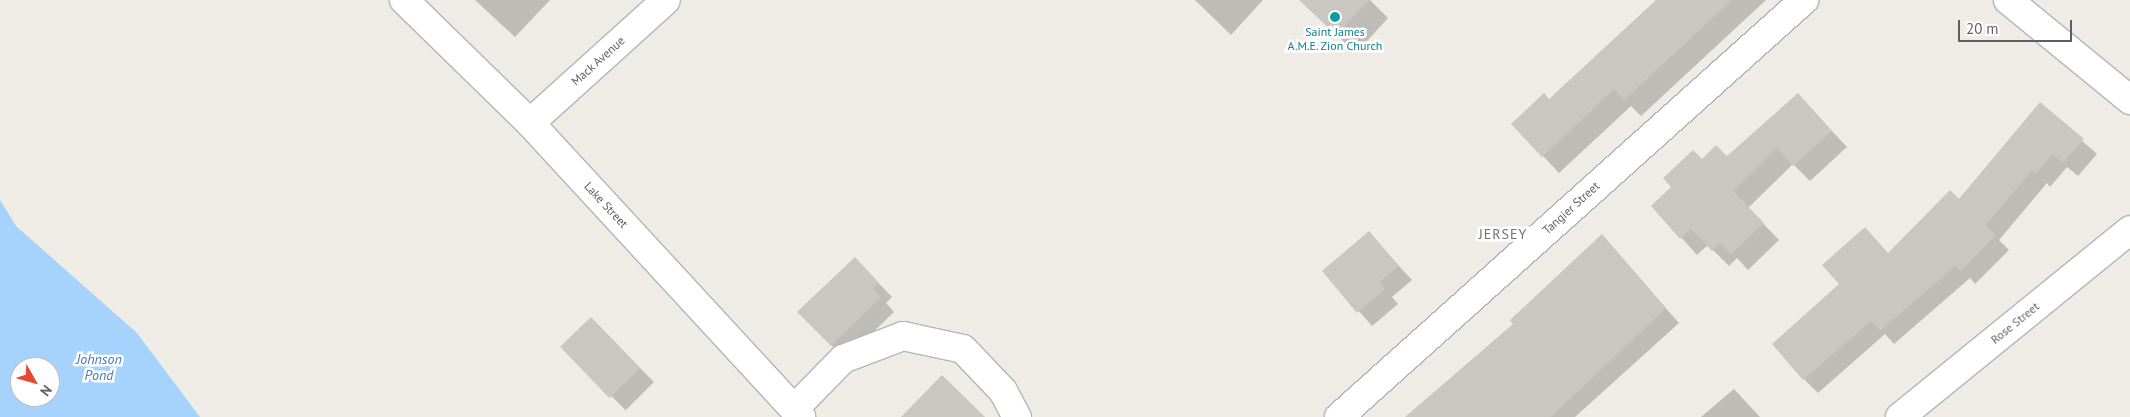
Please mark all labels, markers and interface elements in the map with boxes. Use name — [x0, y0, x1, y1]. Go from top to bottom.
scale bar — [1960, 10, 2074, 42]
marker: Saint James A.M.E. Zion Church — [1329, 11, 1341, 23]
text: 20 m — [1966, 19, 1999, 38]
place label: Saint James A.M.E. Zion Church — [1287, 25, 1383, 53]
street label: Mack Avenue — [568, 33, 628, 89]
street label: Lake Street — [581, 179, 631, 231]
street label: Tangier Street — [1540, 179, 1602, 237]
district label: JERSEY — [1478, 226, 1528, 242]
street label: Rose Street — [1988, 299, 2042, 347]
water label: Johnson Pond — [76, 351, 122, 384]
north arrow — [10, 357, 60, 407]
text: N — [36, 381, 56, 400]

